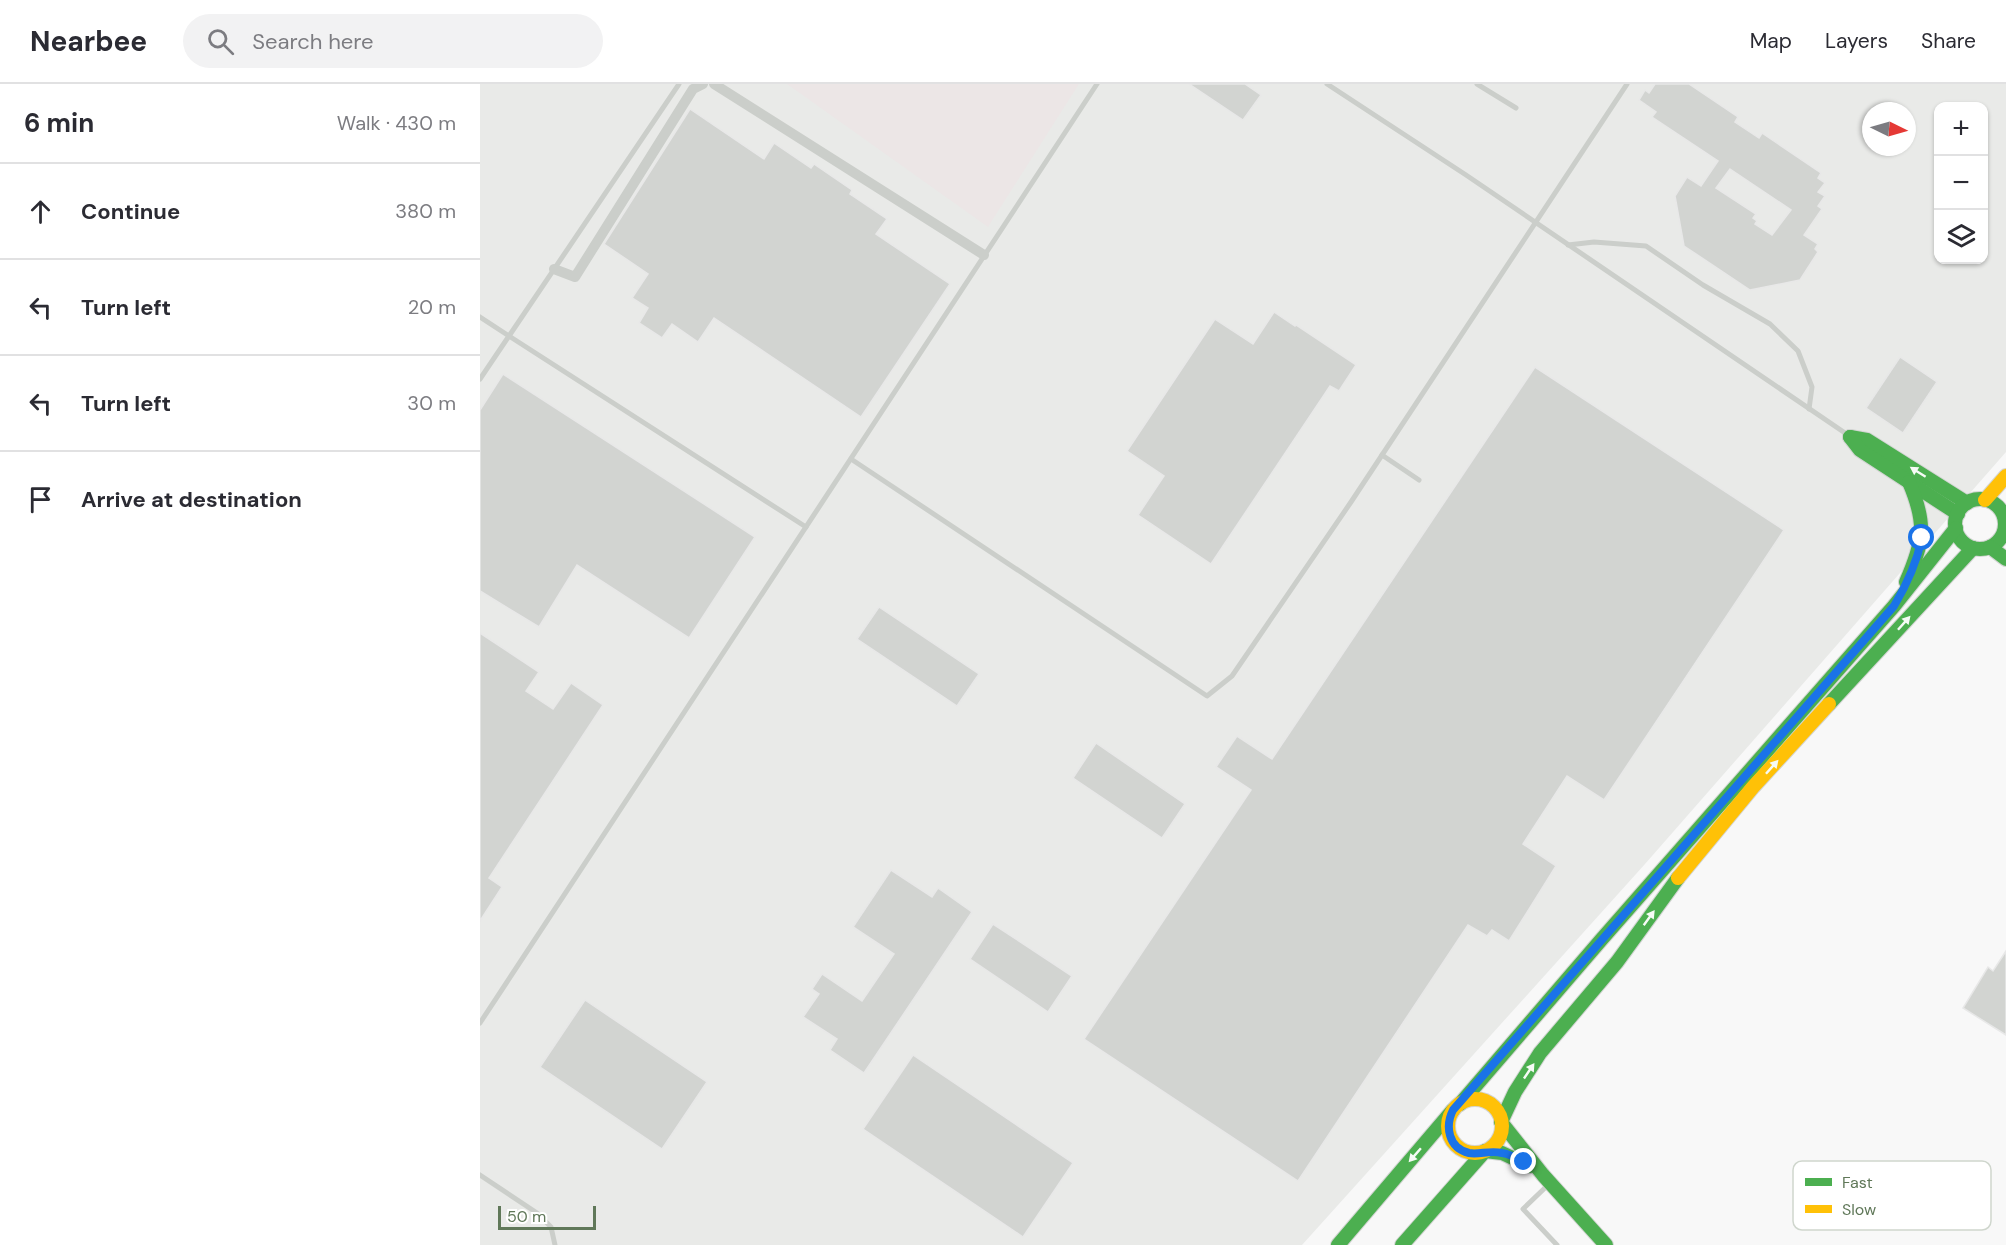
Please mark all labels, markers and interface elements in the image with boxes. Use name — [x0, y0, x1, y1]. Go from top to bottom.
search box — [183, 14, 603, 68]
text: Nearbee — [30, 23, 147, 60]
icon: search — [204, 25, 237, 58]
text: Search here — [252, 27, 374, 56]
text: Map — [1750, 27, 1792, 55]
text: Layers — [1825, 27, 1888, 55]
text: Share — [1921, 27, 1976, 55]
north arrow — [1862, 102, 1916, 156]
map controls — [1934, 102, 1988, 264]
button: + — [1934, 102, 1988, 156]
text: 6 min — [24, 106, 94, 140]
text: Walk · 430 m — [337, 110, 456, 136]
button: − — [1934, 156, 1988, 210]
icon: ahead — [24, 195, 57, 228]
text: Continue — [81, 197, 180, 226]
text: 380 m — [395, 198, 456, 224]
button: layers — [1934, 210, 1988, 264]
icon: left — [24, 291, 57, 324]
text: Turn left — [81, 293, 171, 322]
text: 20 m — [408, 294, 456, 320]
icon: left — [24, 387, 57, 420]
text: Turn left — [81, 389, 171, 418]
text: 30 m — [407, 390, 456, 416]
one-way arrow — [1910, 467, 1926, 478]
icon: arrive — [24, 483, 57, 516]
text: Arrive at destination — [81, 485, 302, 514]
route start — [1908, 524, 1934, 550]
one-way arrow — [1897, 616, 1910, 631]
one-way arrow — [1765, 760, 1779, 774]
one-way arrow — [1643, 910, 1655, 926]
one-way arrow — [1523, 1063, 1535, 1079]
one-way arrow — [1409, 1147, 1422, 1162]
route end — [1510, 1148, 1536, 1174]
legend — [1793, 1161, 1991, 1230]
text: Fast — [1842, 1172, 1873, 1193]
text: Slow — [1842, 1199, 1876, 1220]
scale bar — [498, 1203, 596, 1230]
text: 50 m — [507, 1206, 546, 1227]

